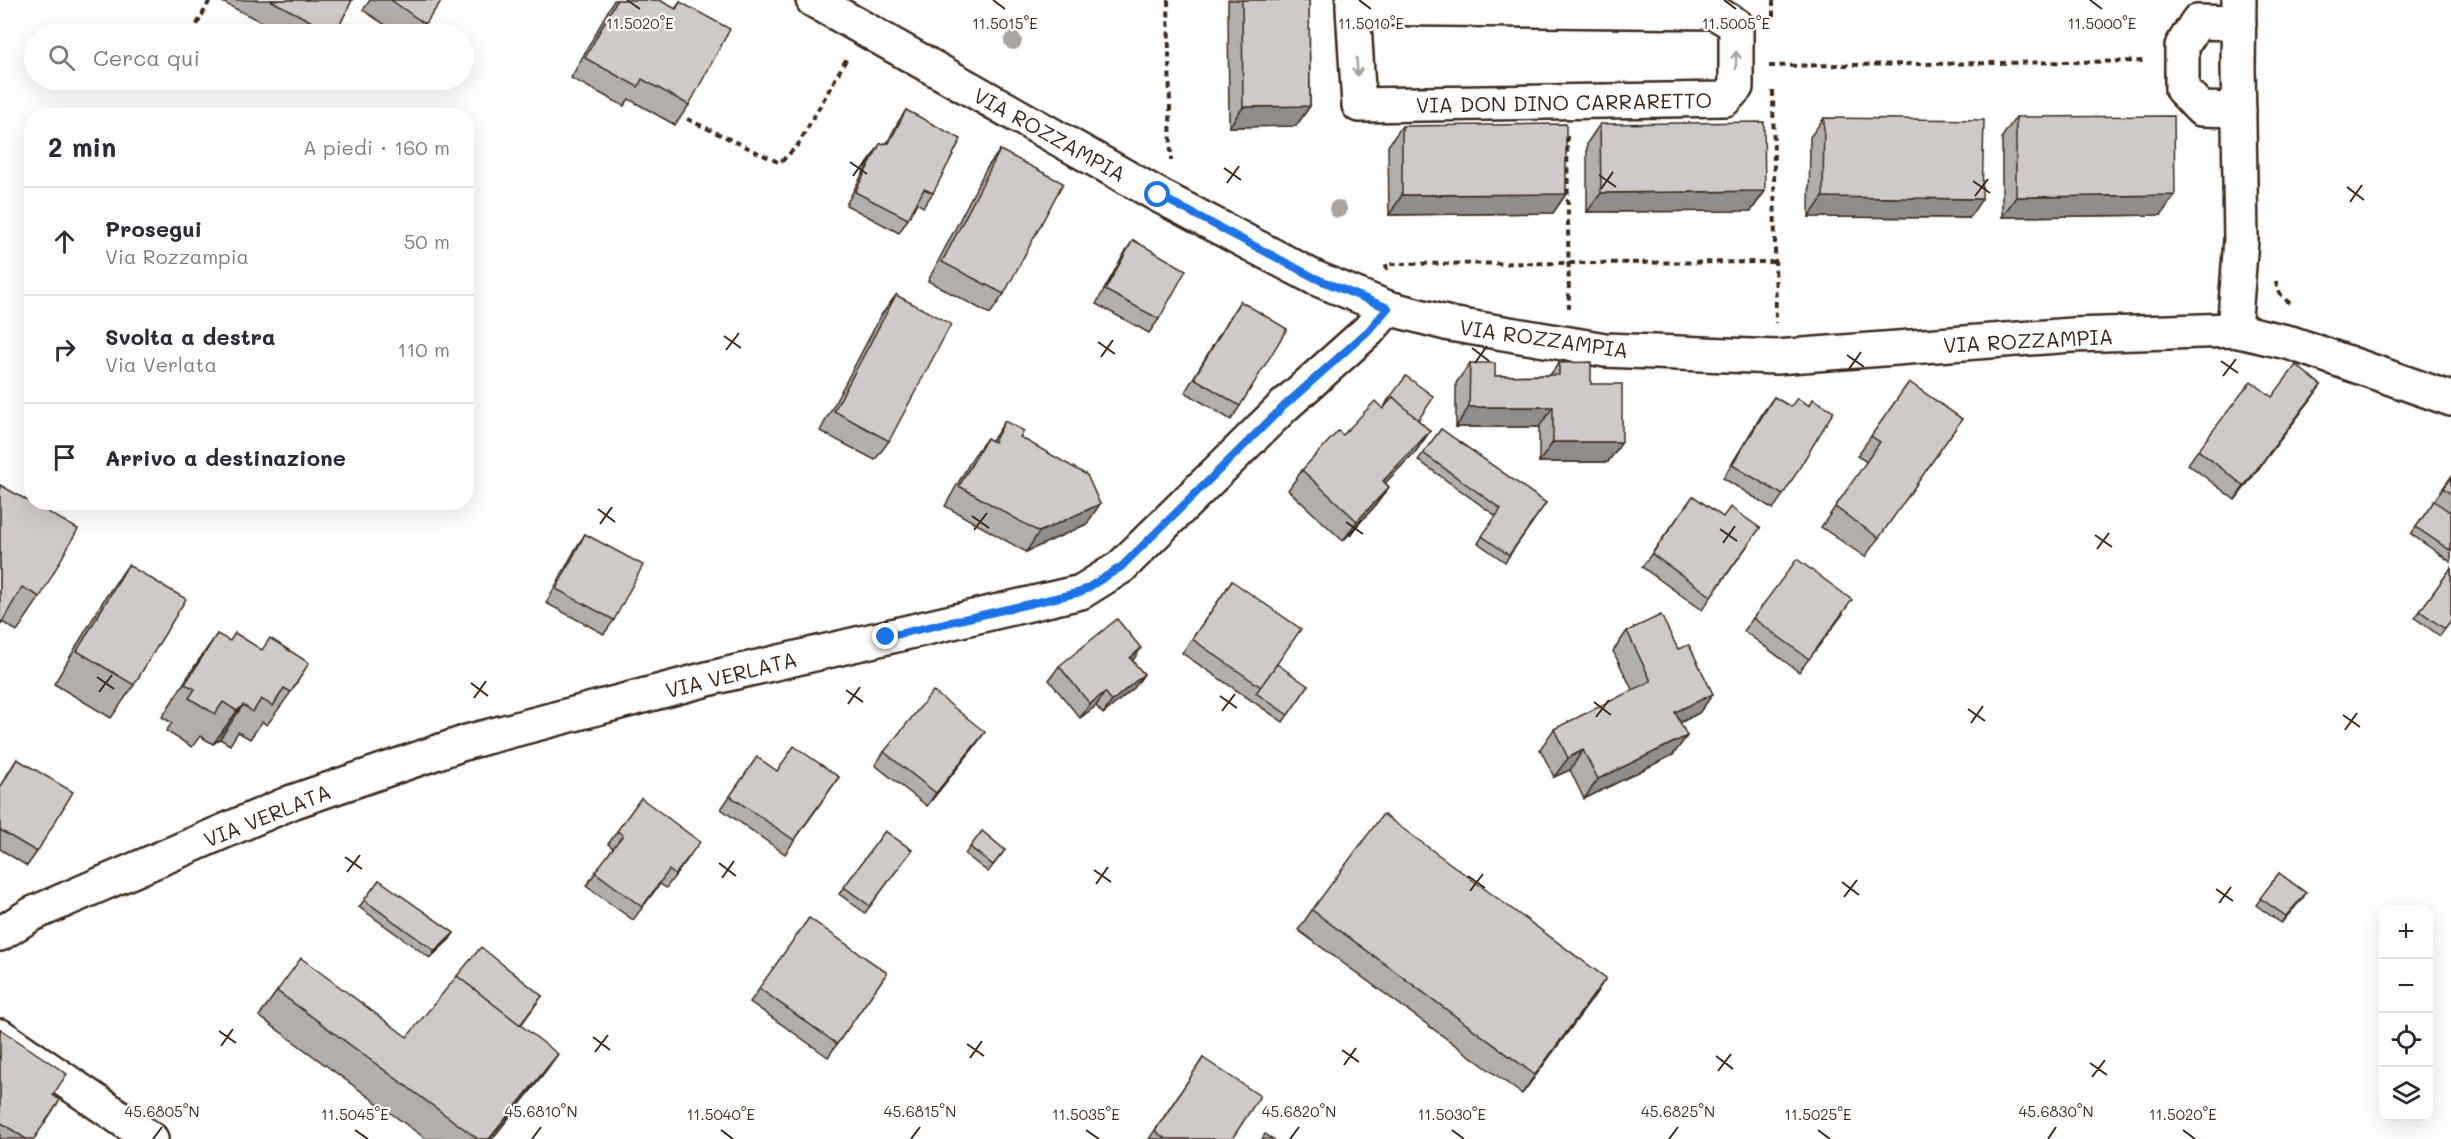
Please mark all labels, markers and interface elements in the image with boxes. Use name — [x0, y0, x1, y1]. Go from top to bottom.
text: 11.5020°E — [606, 13, 674, 33]
text: 11.5015°E — [972, 13, 1038, 33]
text: 11.5010°E — [1338, 13, 1404, 33]
text: 11.5005°E — [1702, 13, 1771, 33]
text: 11.5000°E — [2068, 13, 2137, 33]
search box — [24, 24, 474, 90]
icon: search — [45, 41, 78, 74]
text: Cerca qui — [93, 43, 200, 72]
one-way arrow — [1730, 51, 1742, 71]
one-way arrow — [1351, 56, 1362, 76]
street label: VIA ROZZAMPIA — [969, 81, 1131, 187]
street label: VIA DON DINO CARRARETTO — [1416, 86, 1712, 118]
text: 2 min — [48, 130, 116, 164]
text: A piedi · 160 m — [303, 134, 450, 160]
route start — [1144, 181, 1170, 207]
text: Prosegui — [105, 214, 202, 243]
icon: ahead — [48, 225, 81, 258]
text: 50 m — [404, 228, 450, 254]
text: Via Rozzampia — [105, 243, 249, 269]
street label: VIA ROZZAMPIA — [1458, 313, 1630, 363]
text: Svolta a destra — [105, 322, 275, 351]
street label: VIA ROZZAMPIA — [1942, 322, 2114, 358]
icon: right — [48, 333, 81, 366]
text: 110 m — [397, 336, 450, 362]
text: Via Verlata — [105, 351, 217, 377]
icon: arrive — [48, 441, 81, 474]
text: Arrivo a destinazione — [105, 443, 346, 472]
route end — [872, 623, 898, 649]
street label: VIA VERLATA — [662, 645, 800, 703]
street label: VIA VERLATA — [199, 777, 335, 853]
map controls — [2379, 905, 2433, 1121]
button: + — [2379, 905, 2433, 959]
button: − — [2379, 959, 2433, 1013]
button: locate — [2379, 1013, 2433, 1067]
button: layers — [2379, 1067, 2433, 1121]
text: 45.6805°N — [125, 1101, 199, 1121]
text: 45.6810°N — [505, 1101, 577, 1121]
text: 45.6815°N — [884, 1101, 956, 1121]
text: 45.6820°N — [1262, 1101, 1336, 1121]
text: 45.6825°N — [1641, 1101, 1715, 1121]
text: 45.6830°N — [2018, 1101, 2094, 1121]
text: 11.5045°E — [321, 1104, 389, 1124]
text: 11.5040°E — [687, 1104, 756, 1124]
text: 11.5035°E — [1052, 1104, 1120, 1124]
text: 11.5030°E — [1418, 1104, 1487, 1124]
text: 11.5025°E — [1784, 1104, 1852, 1124]
text: 11.5020°E — [2149, 1104, 2217, 1124]

